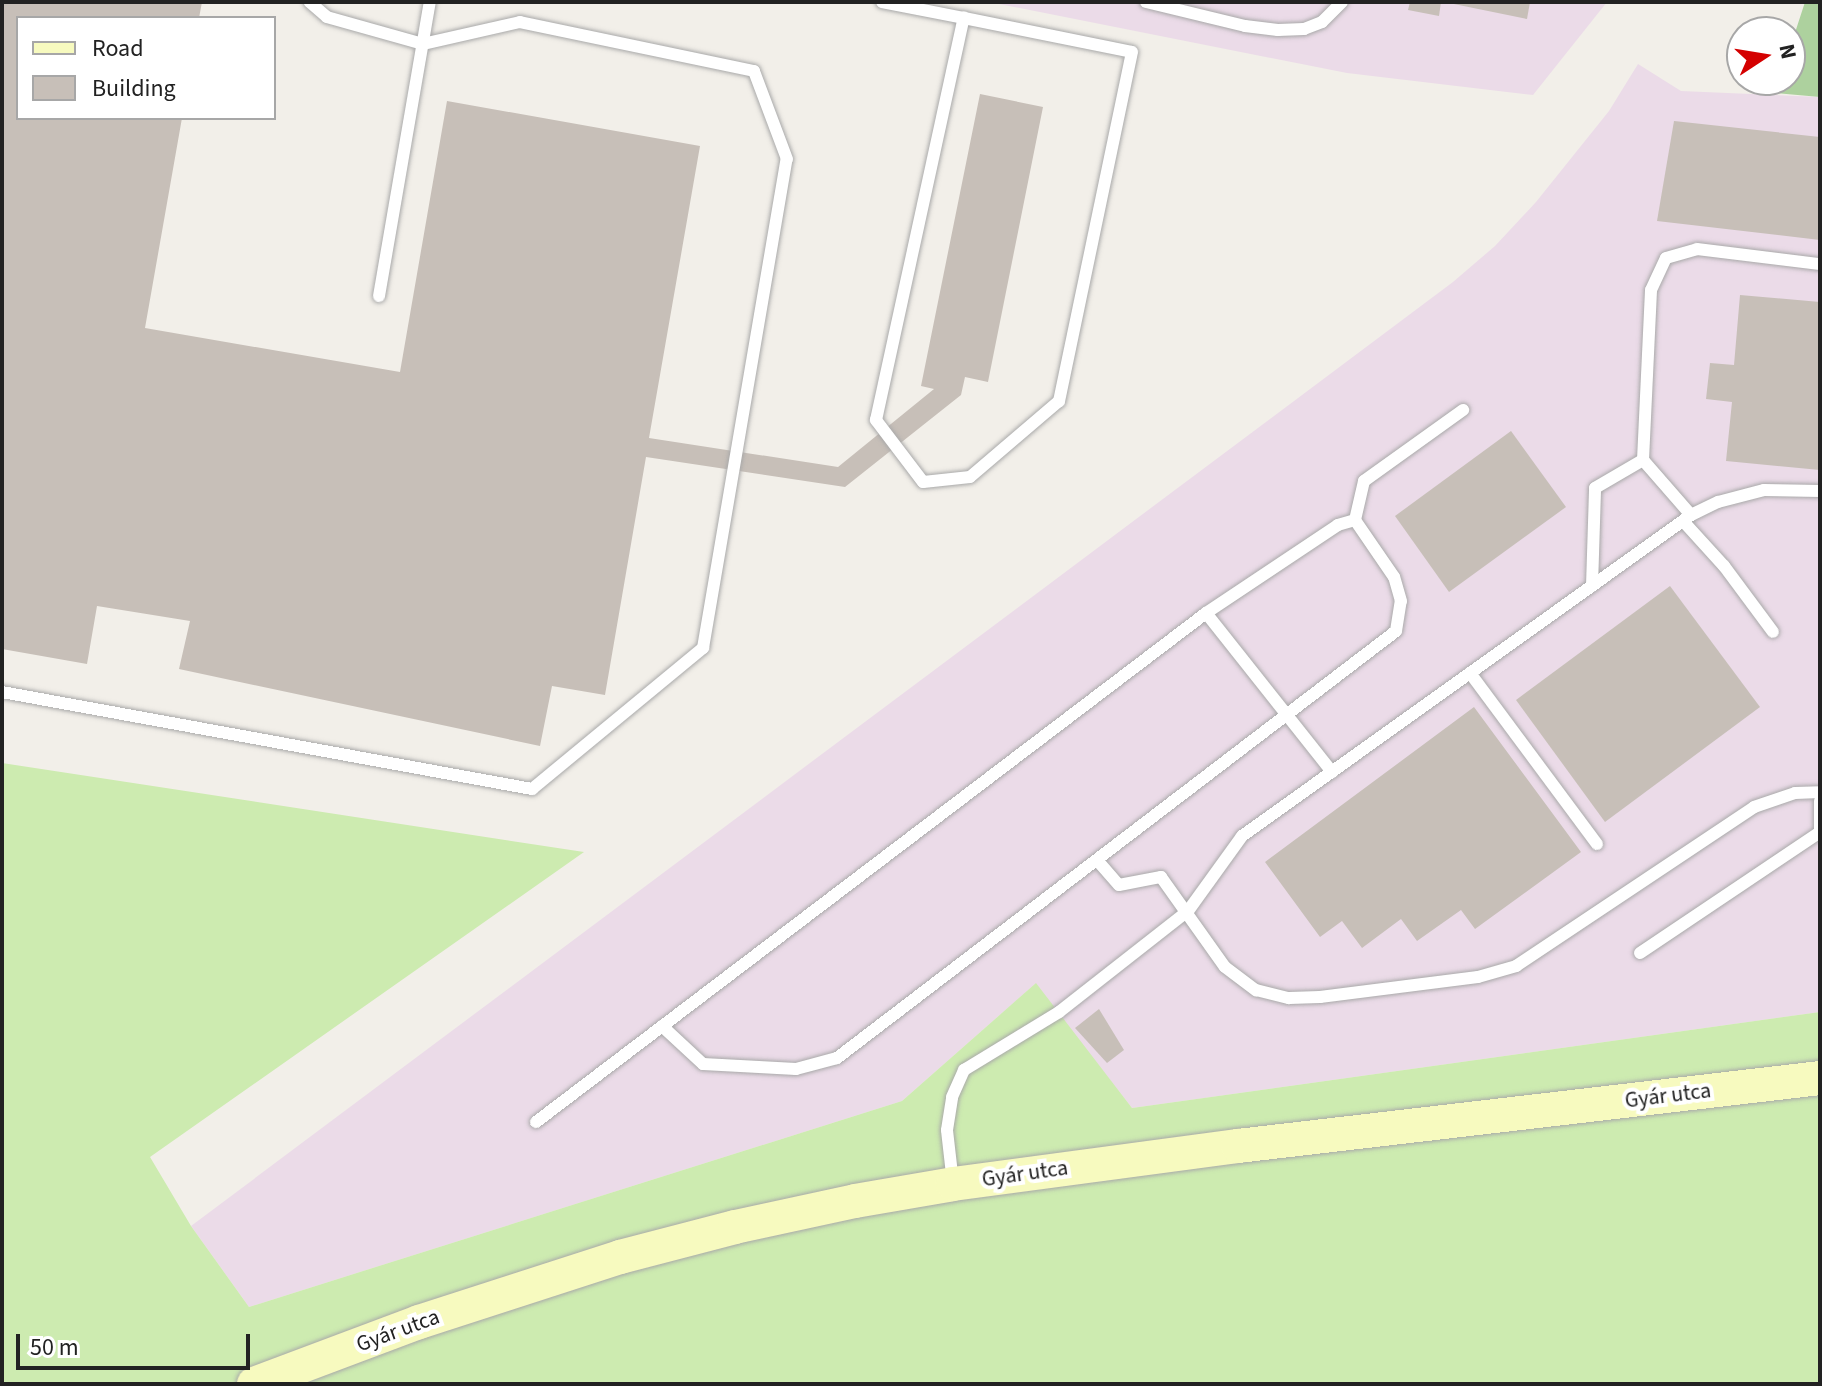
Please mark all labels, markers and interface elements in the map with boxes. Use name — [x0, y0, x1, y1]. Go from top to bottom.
legend — [16, 16, 276, 120]
north arrow — [1726, 16, 1806, 96]
text: Road — [92, 31, 144, 66]
text: N — [1770, 41, 1805, 62]
text: Building — [92, 71, 176, 106]
street label: Gyár utca — [1623, 1078, 1713, 1114]
street label: Gyár utca — [980, 1155, 1070, 1193]
street label: Gyár utca — [353, 1304, 443, 1358]
scale bar — [20, 1318, 254, 1368]
text: 50 m — [30, 1330, 79, 1365]

